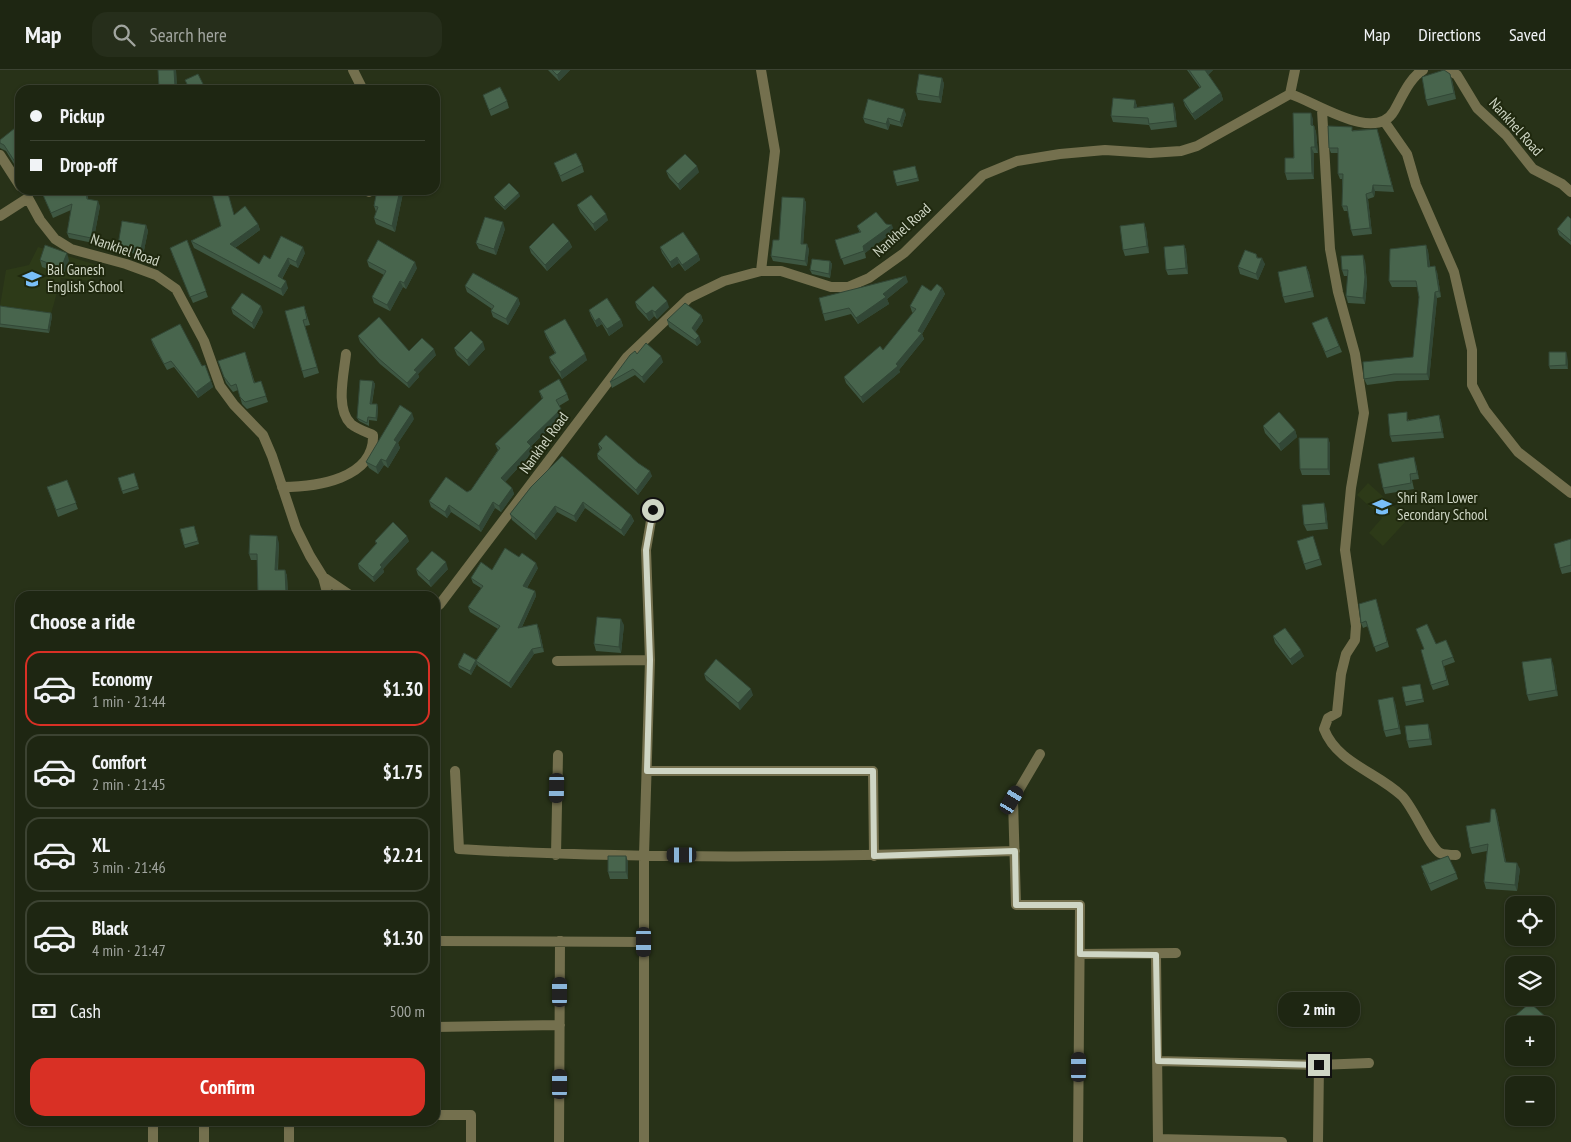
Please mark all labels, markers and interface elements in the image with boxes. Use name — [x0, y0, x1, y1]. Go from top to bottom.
search box — [92, 12, 442, 57]
text: Map — [25, 19, 62, 50]
icon: search — [110, 21, 138, 49]
text: Search here — [150, 23, 227, 47]
text: Map — [1364, 23, 1390, 46]
text: Directions — [1418, 23, 1481, 46]
text: Saved — [1509, 23, 1546, 46]
street label: Nankhel Road — [1485, 94, 1547, 160]
text: Pickup — [60, 104, 105, 128]
text: Drop-off — [60, 153, 117, 177]
street label: Nankhel Road — [869, 199, 935, 261]
street label: Nankhel Road — [88, 229, 162, 270]
place label: Bal Ganesh English School — [47, 260, 123, 296]
school or university icon: Bal Ganesh English School — [21, 268, 43, 290]
street label: Nankhel Road — [515, 408, 572, 477]
place label: Shri Ram Lower Secondary School — [1397, 488, 1488, 524]
school or university icon: Shri Ram Lower Secondary School — [1371, 496, 1393, 518]
route start — [642, 499, 664, 521]
text: Choose a ride — [30, 607, 135, 635]
icon: car — [32, 666, 77, 711]
text: Economy — [92, 667, 152, 691]
text: $1.30 — [383, 677, 423, 701]
text: 1 min · 21:44 — [92, 691, 166, 711]
icon: car — [32, 749, 77, 794]
text: Comfort — [92, 750, 146, 774]
text: $1.75 — [383, 760, 423, 784]
car — [549, 773, 564, 803]
text: 2 min · 21:45 — [92, 774, 166, 794]
car — [997, 783, 1026, 817]
icon: car — [32, 832, 77, 877]
text: XL — [92, 833, 110, 857]
text: $2.21 — [383, 843, 423, 867]
car — [667, 848, 697, 863]
text: 3 min · 21:46 — [92, 857, 166, 877]
map controls — [1505, 896, 1555, 1126]
button: locate — [1505, 896, 1555, 946]
icon: car — [32, 915, 77, 960]
text: Black — [92, 916, 128, 940]
text: $1.30 — [383, 926, 423, 950]
car — [636, 927, 651, 957]
text: 4 min · 21:47 — [92, 940, 166, 960]
button: layers — [1505, 956, 1555, 1006]
car — [552, 977, 567, 1007]
callout: 2 min — [1278, 992, 1360, 1028]
icon: cash — [30, 997, 58, 1025]
text: Cash — [70, 999, 101, 1023]
text: 2 min — [1303, 999, 1335, 1019]
text: 500 m — [390, 1001, 425, 1021]
button: + — [1505, 1016, 1555, 1066]
car — [1071, 1052, 1086, 1082]
route end — [1308, 1054, 1330, 1076]
button: Confirm — [30, 1058, 425, 1116]
car — [552, 1069, 567, 1099]
button: − — [1505, 1076, 1555, 1126]

